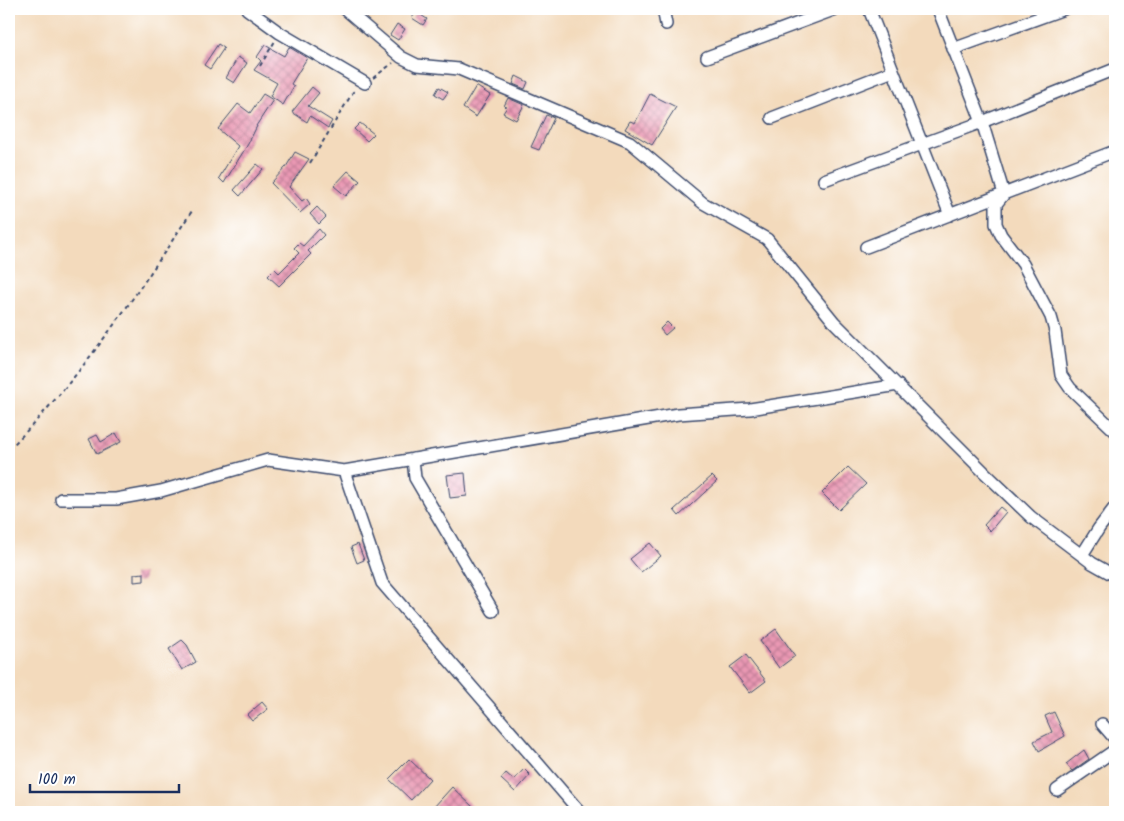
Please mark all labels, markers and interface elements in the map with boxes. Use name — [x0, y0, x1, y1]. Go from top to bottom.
scale bar — [30, 761, 179, 793]
text: 100 m — [38, 768, 76, 792]

